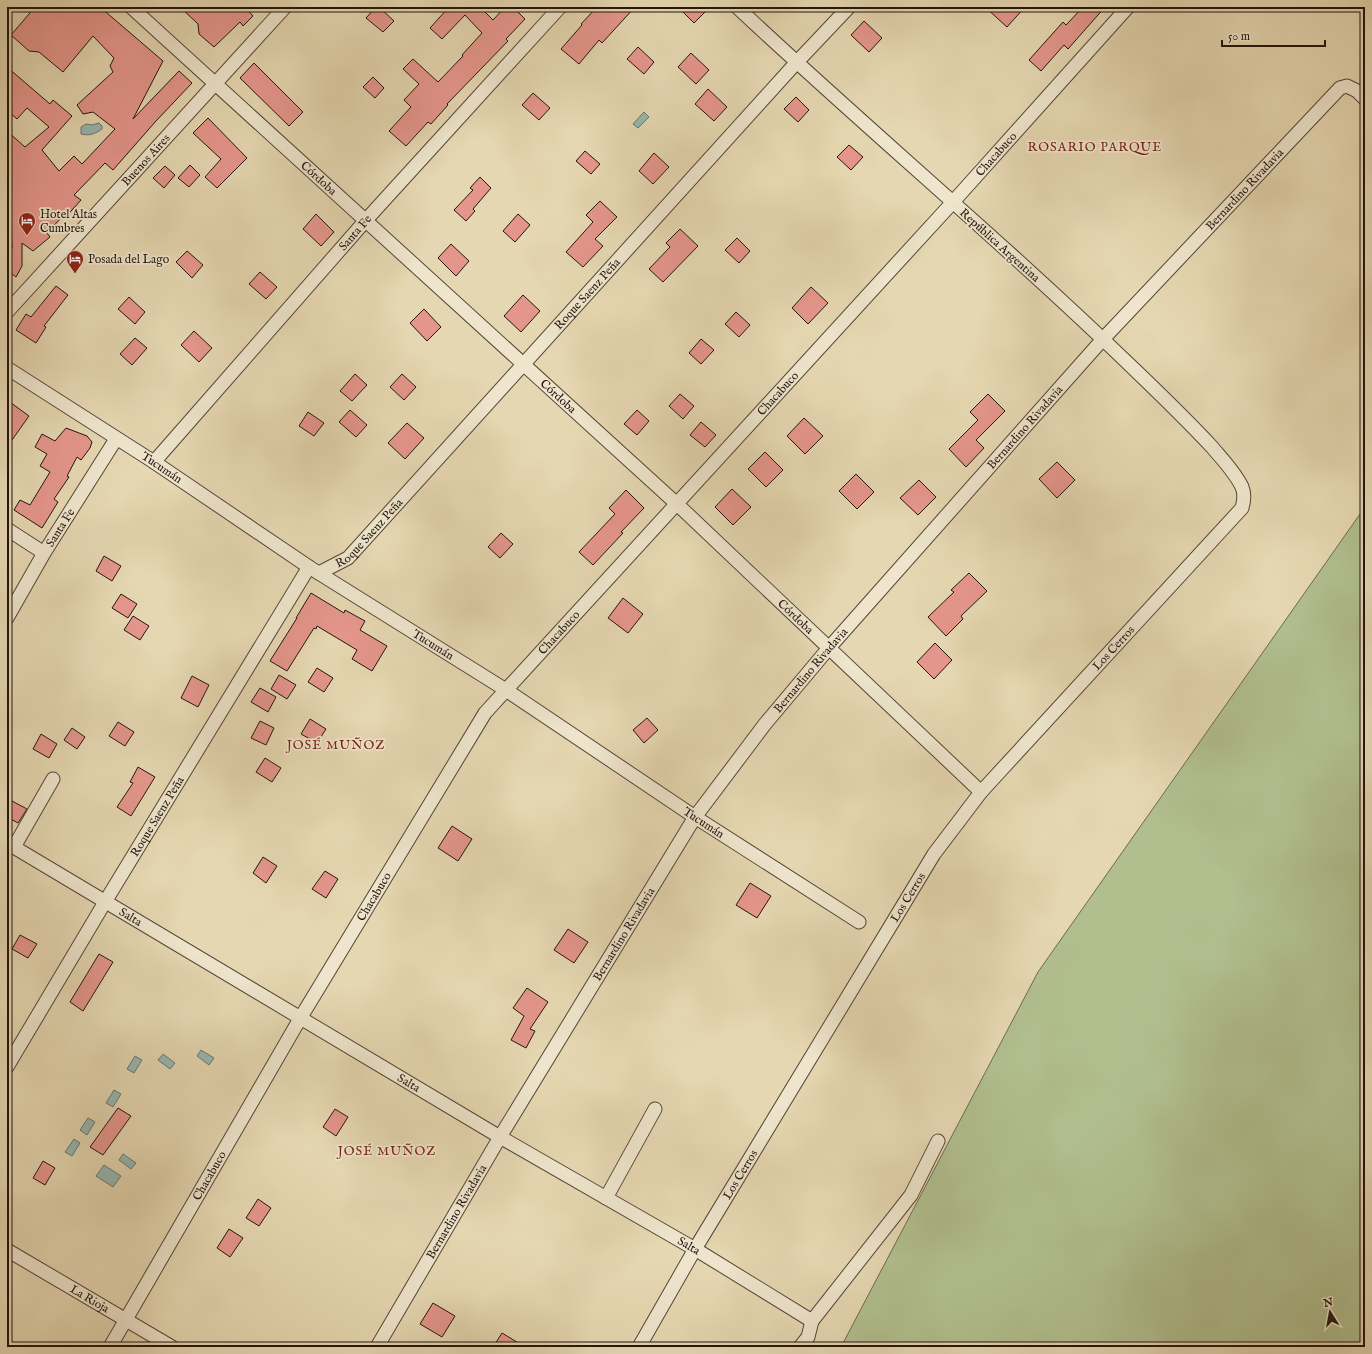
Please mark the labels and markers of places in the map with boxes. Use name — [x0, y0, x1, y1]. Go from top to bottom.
place label: Hotel Altas Cumbres — [40, 207, 97, 236]
hotel icon: Hotel Altas Cumbres — [17, 211, 37, 236]
hotel icon: Posada del Lago — [65, 249, 85, 274]
place label: Posada del Lago — [88, 252, 170, 267]

